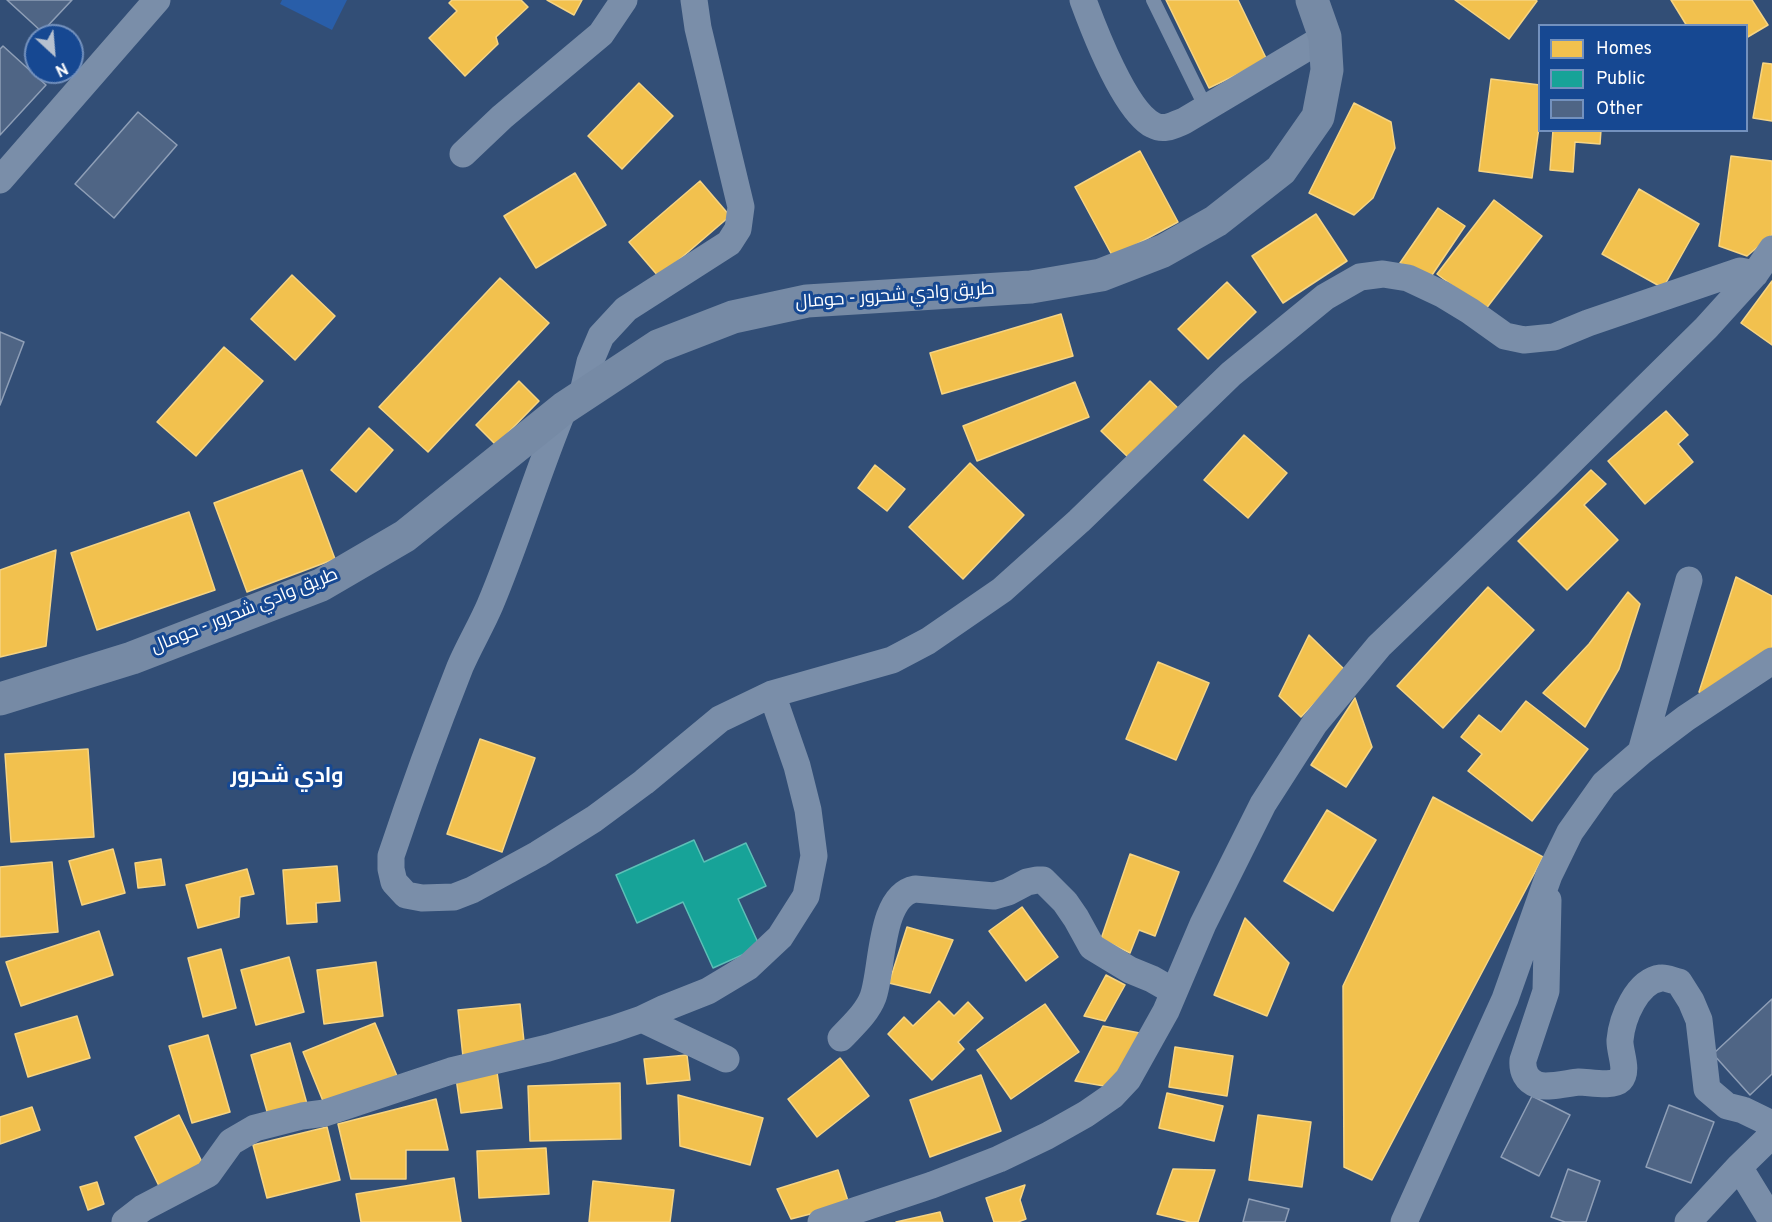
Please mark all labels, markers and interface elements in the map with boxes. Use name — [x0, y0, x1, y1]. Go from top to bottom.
north arrow — [24, 24, 84, 84]
legend — [1538, 24, 1748, 132]
text: Homes — [1596, 38, 1652, 61]
text: N — [51, 57, 71, 80]
text: Public — [1596, 68, 1646, 91]
text: Other — [1596, 98, 1643, 121]
street label: طريق وادي شحرور - حومال — [795, 279, 995, 315]
street label: طريق وادي شحرور - حومال — [148, 565, 342, 659]
district label: وادي شحرور — [230, 765, 344, 791]

